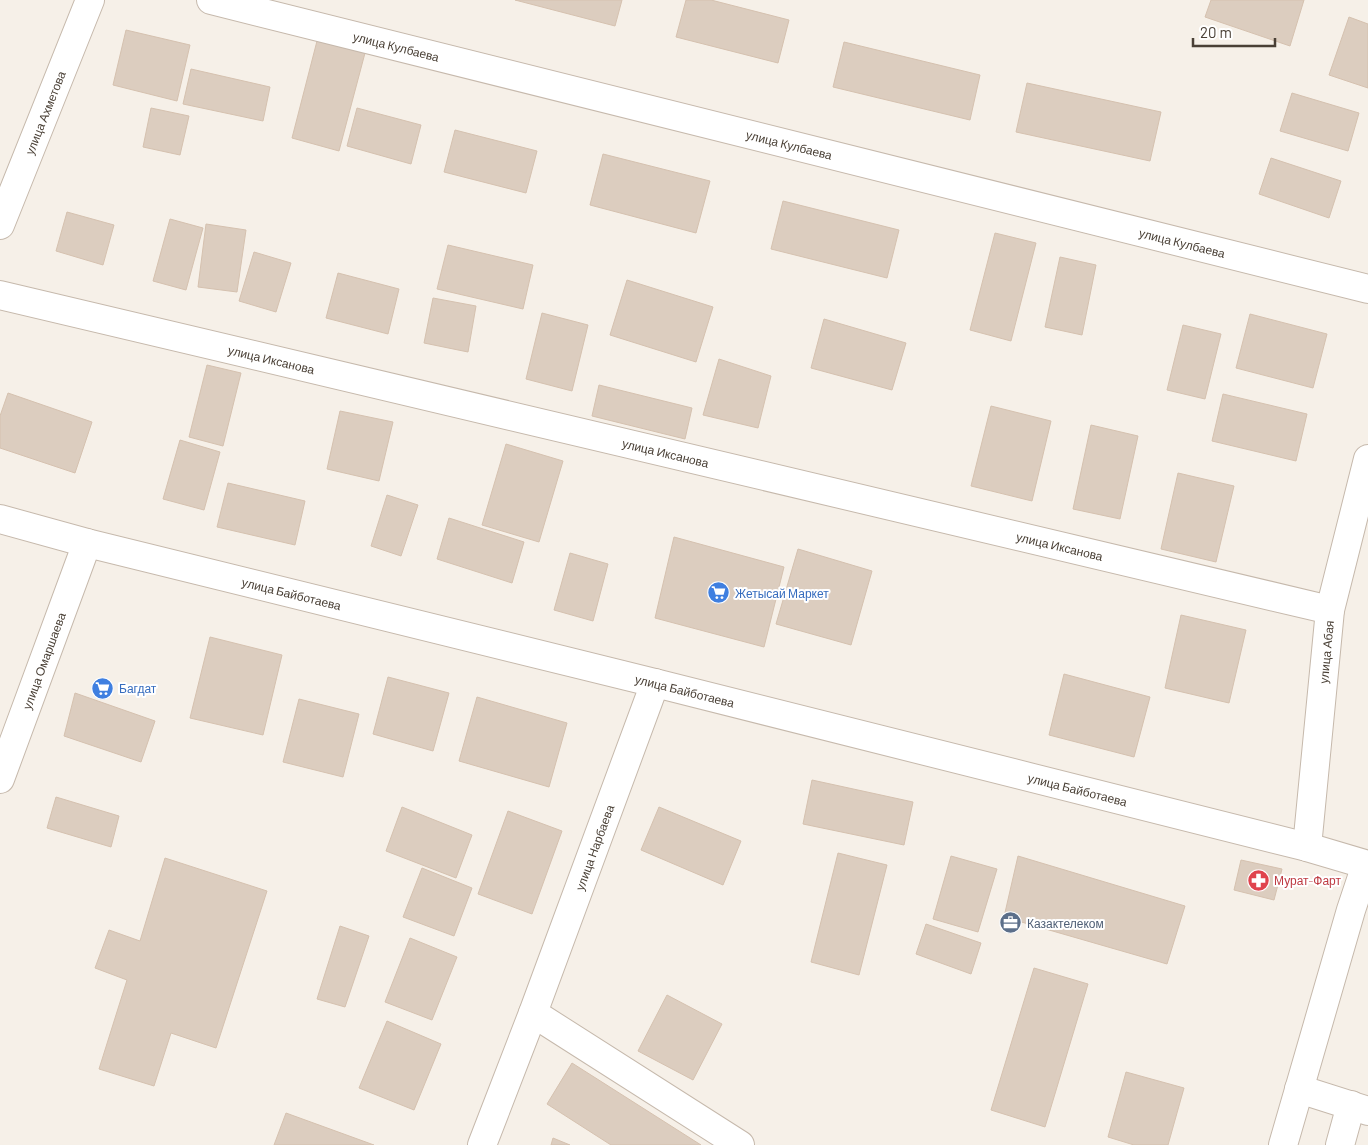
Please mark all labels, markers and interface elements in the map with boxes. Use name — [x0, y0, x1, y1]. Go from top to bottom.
scale bar — [1193, 15, 1276, 47]
text: 20 m — [1200, 23, 1232, 41]
street label: улица Кулбаева — [352, 29, 441, 64]
street label: улица Ахметова — [22, 68, 68, 157]
street label: улица Кулбаева — [745, 127, 834, 162]
street label: улица Кулбаева — [1137, 225, 1227, 260]
street label: улица Иксанова — [227, 342, 316, 376]
street label: улица Иксанова — [621, 436, 711, 470]
street label: улица Иксанова — [1015, 529, 1105, 563]
street label: улица Байботаева — [240, 574, 343, 612]
supermarket icon: Жетысай Маркет — [707, 581, 731, 605]
place label: Жетысай Маркет — [735, 586, 829, 601]
street label: улица Омаршаева — [19, 610, 68, 712]
street label: улица Абая — [1316, 620, 1336, 684]
street label: улица Байботаева — [634, 671, 736, 710]
supermarket icon: Багдат — [91, 676, 115, 700]
place label: Багдат — [119, 681, 157, 696]
street label: улица Байботаева — [1026, 770, 1129, 809]
street label: улица Нарбаева — [572, 802, 617, 893]
pharmacy icon: Мурат-Фарт — [1246, 868, 1270, 892]
place label: Мурат-Фарт — [1274, 873, 1342, 888]
office icon: Казактелеком — [999, 911, 1023, 935]
place label: Казактелеком — [1027, 916, 1104, 930]

